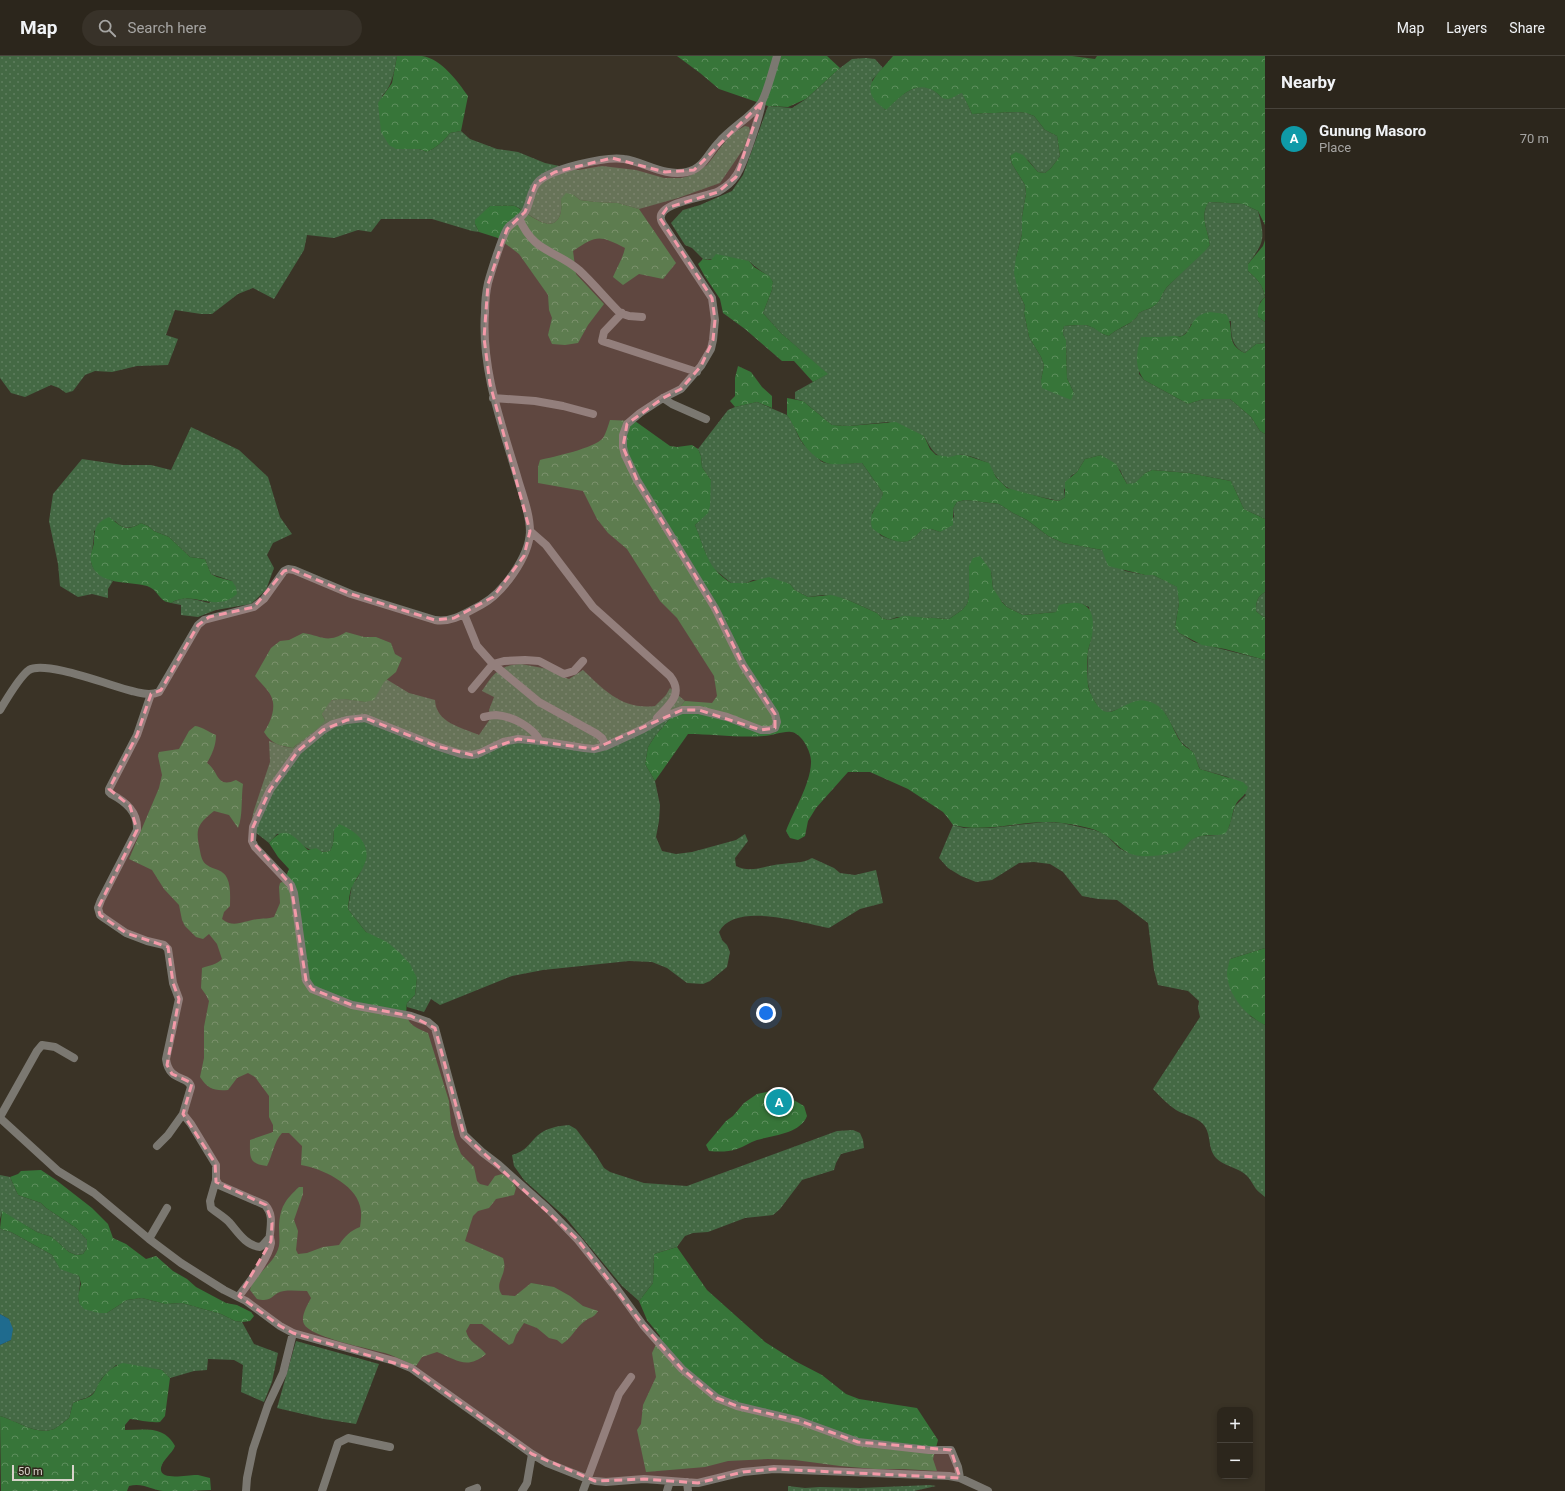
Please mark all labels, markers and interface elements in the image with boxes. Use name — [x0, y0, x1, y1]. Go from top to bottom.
search box — [82, 10, 362, 46]
text: Map — [20, 16, 58, 39]
icon: search — [96, 17, 118, 39]
text: Search here — [128, 19, 206, 37]
text: Map — [1397, 20, 1424, 36]
text: Layers — [1446, 20, 1487, 36]
text: Share — [1509, 20, 1545, 36]
text: Nearby — [1281, 72, 1336, 92]
text: Gunung Masoro — [1319, 122, 1426, 140]
text: A — [1290, 131, 1298, 146]
text: 70 m — [1520, 131, 1549, 146]
text: Place — [1319, 140, 1351, 155]
your location — [756, 1003, 776, 1023]
pin: A — [766, 1087, 792, 1117]
map controls — [1217, 1407, 1253, 1479]
button: + — [1217, 1407, 1253, 1443]
button: − — [1217, 1443, 1253, 1479]
scale bar — [12, 1463, 74, 1482]
text: 50 m — [18, 1465, 43, 1478]

